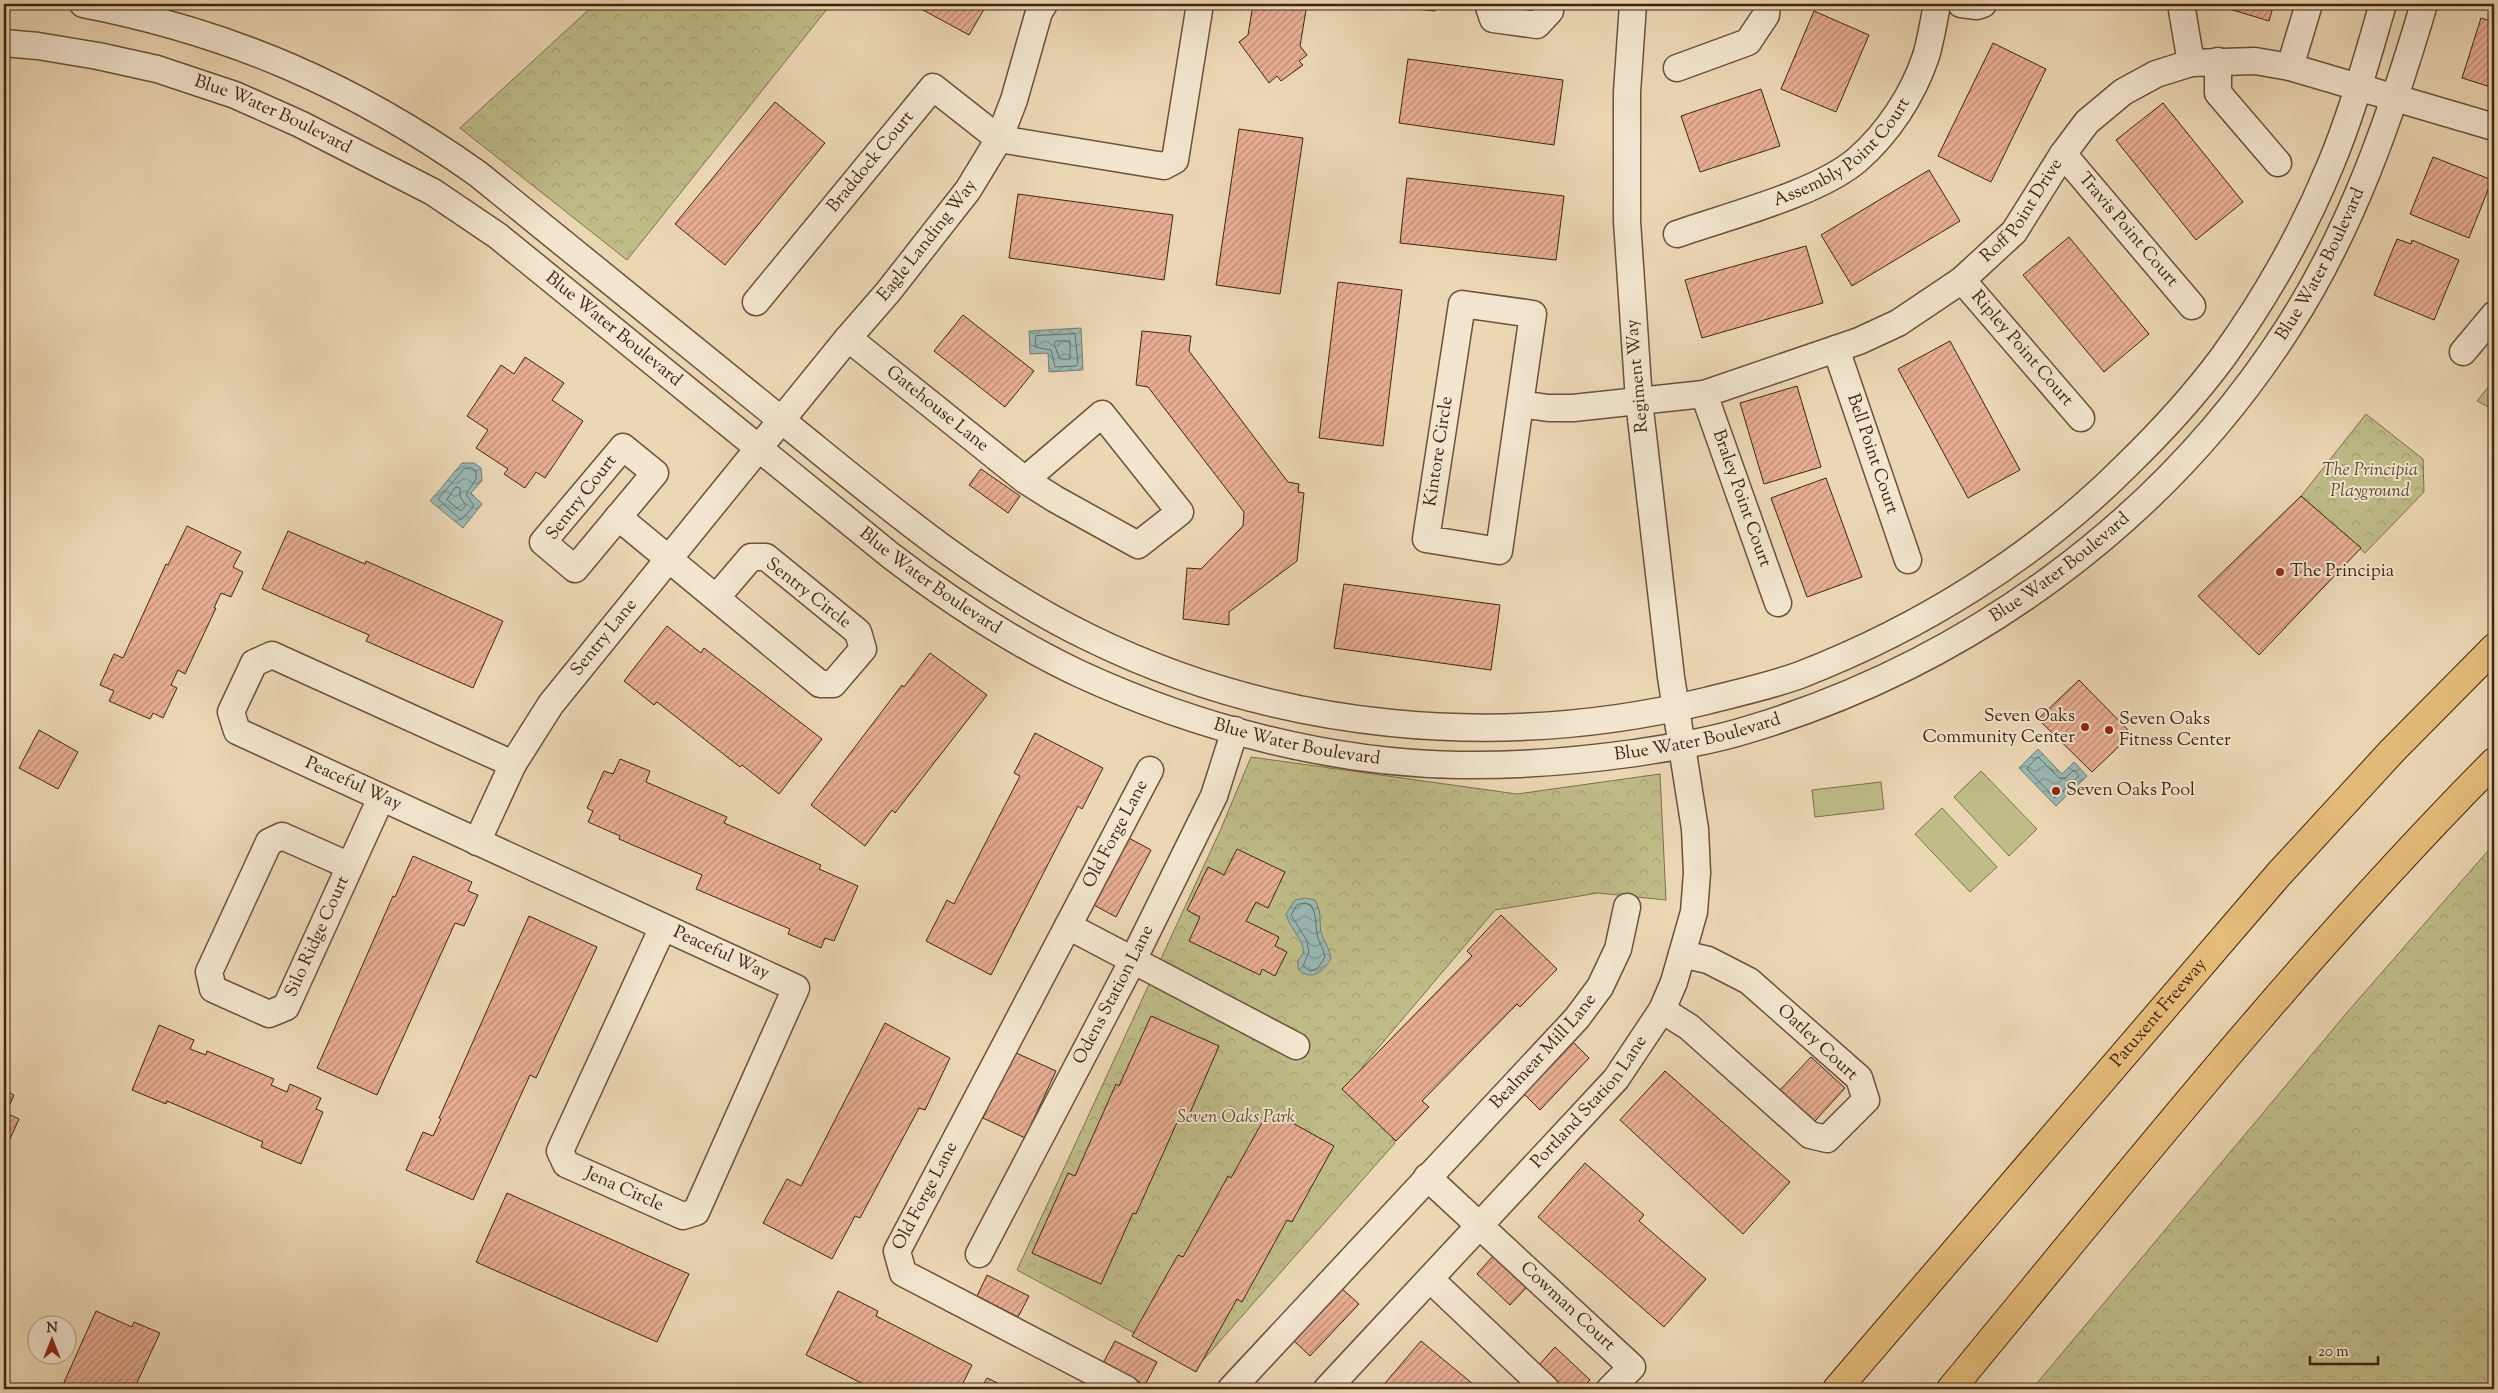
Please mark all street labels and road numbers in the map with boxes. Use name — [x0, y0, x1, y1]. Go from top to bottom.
street label: Blue Water Boulevard — [191, 69, 356, 161]
street label: Assembly Point Court — [1770, 93, 1917, 214]
street label: Braddock Court — [821, 106, 921, 219]
street label: Roff Point Drive — [1975, 154, 2070, 269]
street label: Travis Point Court — [2071, 167, 2184, 293]
street label: Eagle Landing Way — [872, 175, 984, 308]
street label: Blue Water Boulevard — [2270, 184, 2372, 346]
street label: Blue Water Boulevard — [539, 266, 687, 393]
street label: Ripley Point Court — [1964, 285, 2079, 413]
street label: Regiment Way — [1620, 318, 1656, 434]
street label: Gatehouse Lane — [880, 360, 994, 459]
street label: Bell Point Court — [1839, 390, 1904, 518]
street label: Kintore Circle — [1418, 395, 1461, 508]
street label: Braley Point Court — [1705, 426, 1777, 571]
street label: Sentry Court — [540, 450, 624, 546]
street label: Blue Water Boulevard — [1985, 507, 2136, 630]
street label: Blue Water Boulevard — [853, 522, 1006, 642]
street label: Sentry Circle — [760, 552, 856, 636]
street label: Sentry Lane — [565, 594, 644, 682]
street label: Blue Water Boulevard — [1613, 707, 1784, 769]
street label: Blue Water Boulevard — [1210, 712, 1382, 773]
street label: Peaceful Way — [300, 751, 406, 818]
street label: Old Forge Lane — [1077, 775, 1156, 893]
street label: Silo Ridge Court — [279, 872, 357, 1002]
street label: Peaceful Way — [668, 920, 774, 987]
street label: Odens Station Lane — [1067, 921, 1161, 1070]
street label: Patuxent Freeway — [2105, 953, 2214, 1074]
street label: Bealmear Mill Lane — [1485, 989, 1603, 1116]
street label: Oatley Court — [1771, 999, 1863, 1087]
street label: Portland Station Lane — [1525, 1031, 1654, 1175]
street label: Old Forge Lane — [886, 1137, 965, 1255]
street label: Jena Circle — [580, 1161, 668, 1219]
street label: Cowman Court — [1514, 1256, 1621, 1358]

